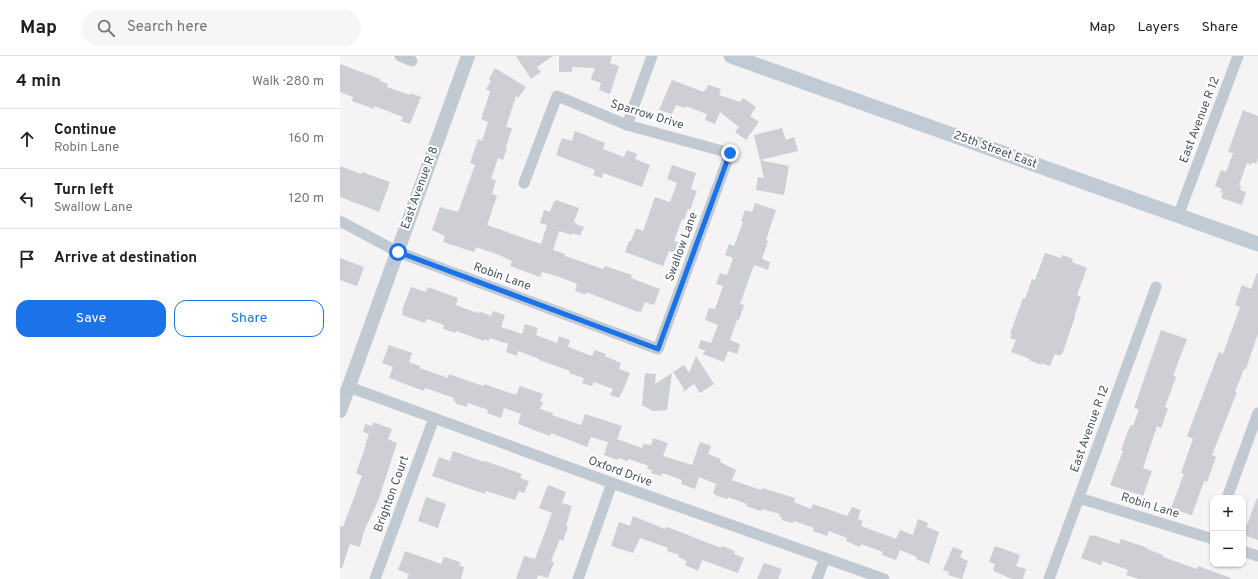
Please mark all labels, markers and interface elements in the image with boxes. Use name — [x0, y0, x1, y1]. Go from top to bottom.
search box — [81, 10, 361, 46]
text: Map — [20, 16, 57, 40]
icon: search — [95, 17, 117, 39]
text: Search here — [127, 18, 207, 37]
text: Map — [1089, 19, 1115, 36]
text: Layers — [1137, 19, 1179, 36]
text: Share — [1201, 19, 1238, 36]
text: 4 min — [16, 71, 61, 93]
text: Walk · 280 m — [252, 74, 324, 90]
street label: East Avenue R 12 — [1176, 74, 1224, 166]
street label: Sparrow Drive — [608, 96, 686, 134]
text: Continue — [54, 121, 116, 140]
street label: 25th Street East — [951, 127, 1039, 173]
icon: ahead — [16, 128, 38, 150]
text: 160 m — [289, 131, 324, 147]
text: Robin Lane — [54, 140, 119, 156]
street label: East Avenue R 8 — [398, 144, 442, 232]
route end — [721, 144, 739, 162]
text: Turn left — [54, 181, 114, 200]
icon: left — [16, 188, 38, 210]
text: 120 m — [289, 191, 324, 207]
text: Swallow Lane — [54, 200, 132, 216]
street label: Swallow Lane — [662, 210, 702, 284]
route start — [389, 243, 407, 261]
icon: arrive — [16, 248, 38, 270]
text: Arrive at destination — [54, 249, 197, 268]
street label: Robin Lane — [471, 259, 533, 295]
button: Save — [16, 300, 166, 337]
button: Share — [174, 300, 324, 337]
street label: East Avenue R 12 — [1067, 383, 1113, 475]
street label: Oxford Drive — [586, 453, 654, 491]
street label: Brighton Court — [371, 454, 413, 534]
street label: Robin Lane — [1119, 490, 1181, 522]
map controls — [1210, 495, 1246, 567]
button: + — [1210, 495, 1246, 531]
button: − — [1210, 531, 1246, 567]

